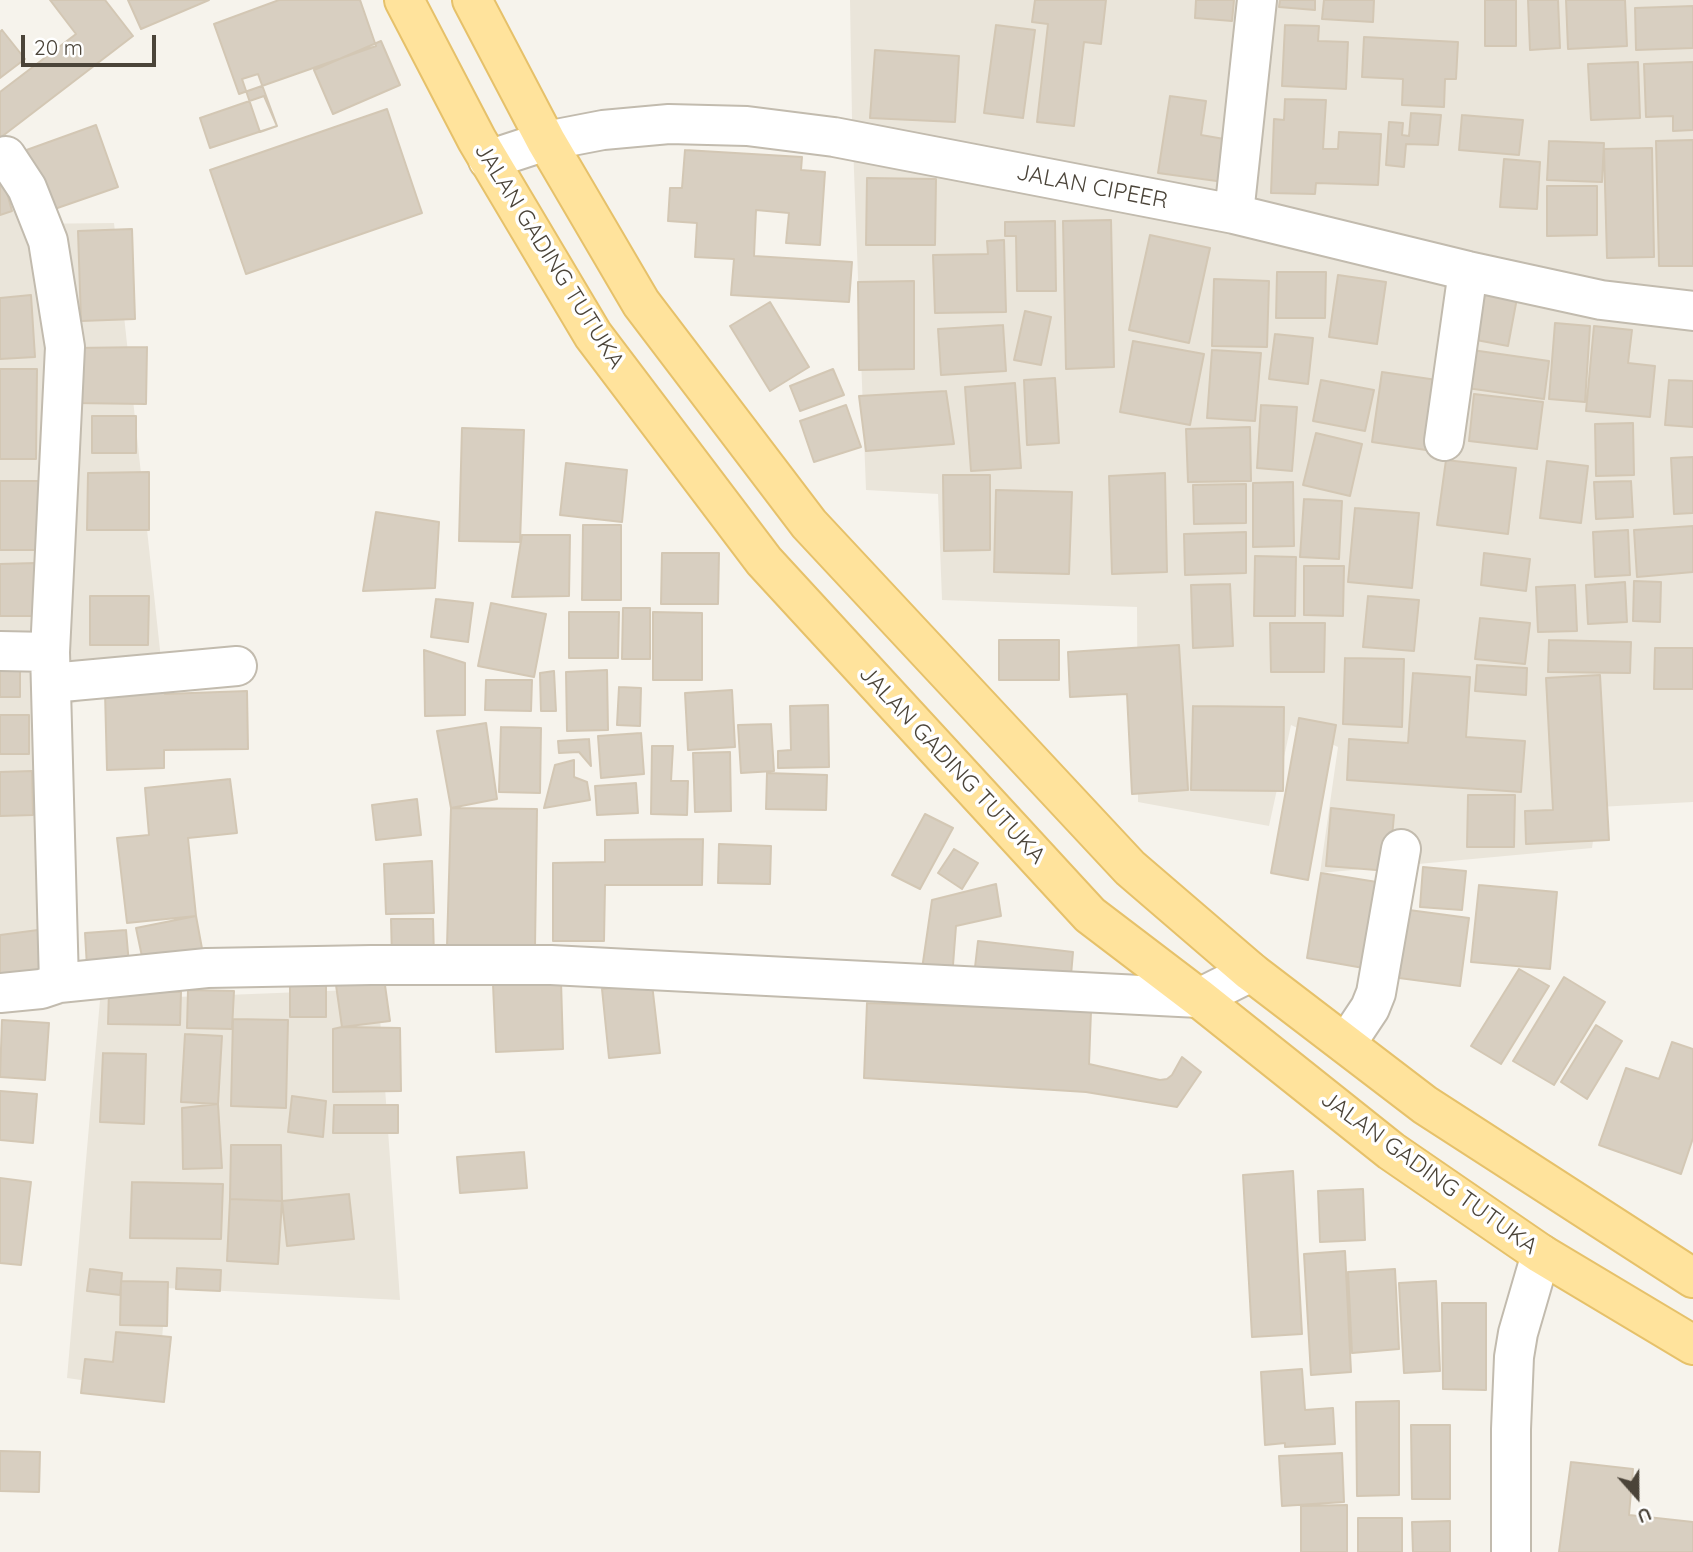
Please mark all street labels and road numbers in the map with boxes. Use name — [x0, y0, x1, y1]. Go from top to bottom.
street label: JALAN GADING TUTUKA — [468, 138, 630, 374]
street label: JALAN CIPEER — [1014, 159, 1170, 215]
street label: JALAN GADING TUTUKA — [853, 660, 1051, 870]
street label: JALAN GADING TUTUKA — [1315, 1085, 1543, 1261]

